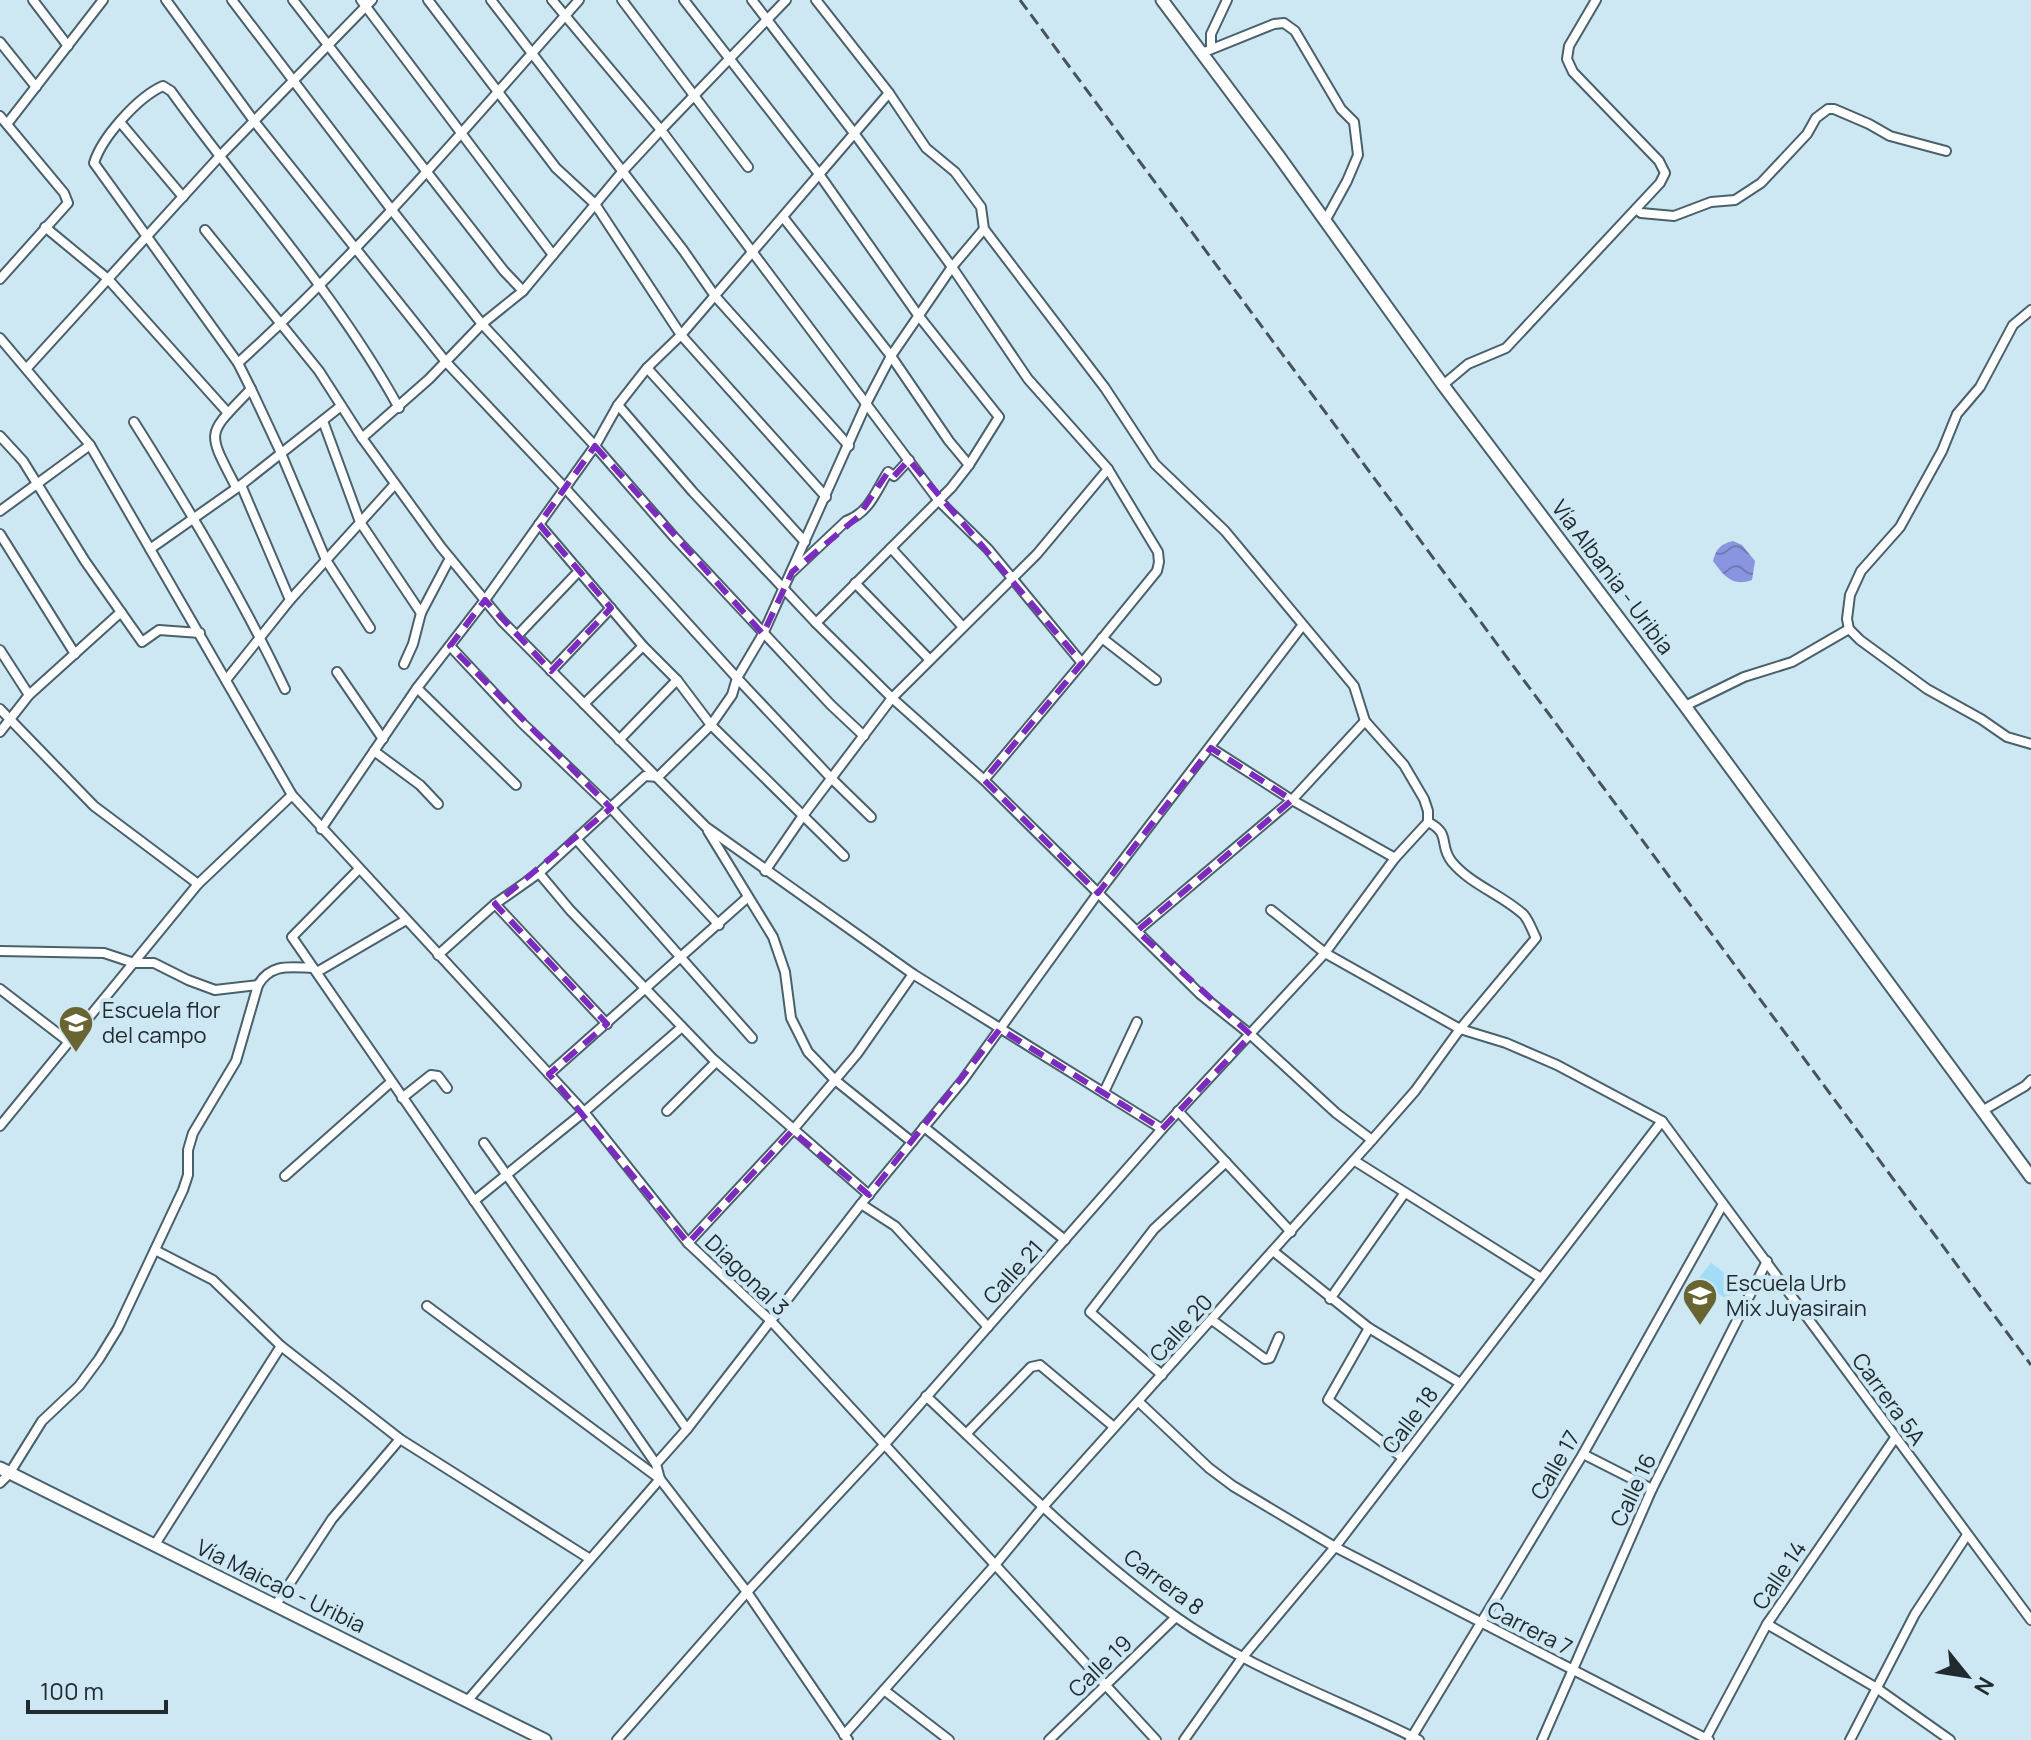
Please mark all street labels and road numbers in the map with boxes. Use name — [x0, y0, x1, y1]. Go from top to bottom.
street label: Vía Albania - Uribia — [1545, 494, 1681, 660]
street label: Diagonal 3 — [699, 1228, 795, 1322]
street label: Calle 21 — [976, 1233, 1050, 1311]
street label: Calle 20 — [1143, 1288, 1219, 1368]
street label: Carrera 5A — [1845, 1347, 1933, 1451]
street label: Calle 18 — [1375, 1380, 1445, 1460]
street label: Calle 17 — [1523, 1425, 1587, 1505]
street label: Calle 16 — [1603, 1448, 1663, 1532]
street label: Vía Maicao - Uribia — [191, 1532, 371, 1640]
street label: Calle 14 — [1745, 1535, 1813, 1615]
street label: Carrera 8 — [1118, 1542, 1210, 1622]
street label: Carrera 7 — [1482, 1594, 1578, 1662]
street label: Calle 19 — [1062, 1628, 1138, 1704]

